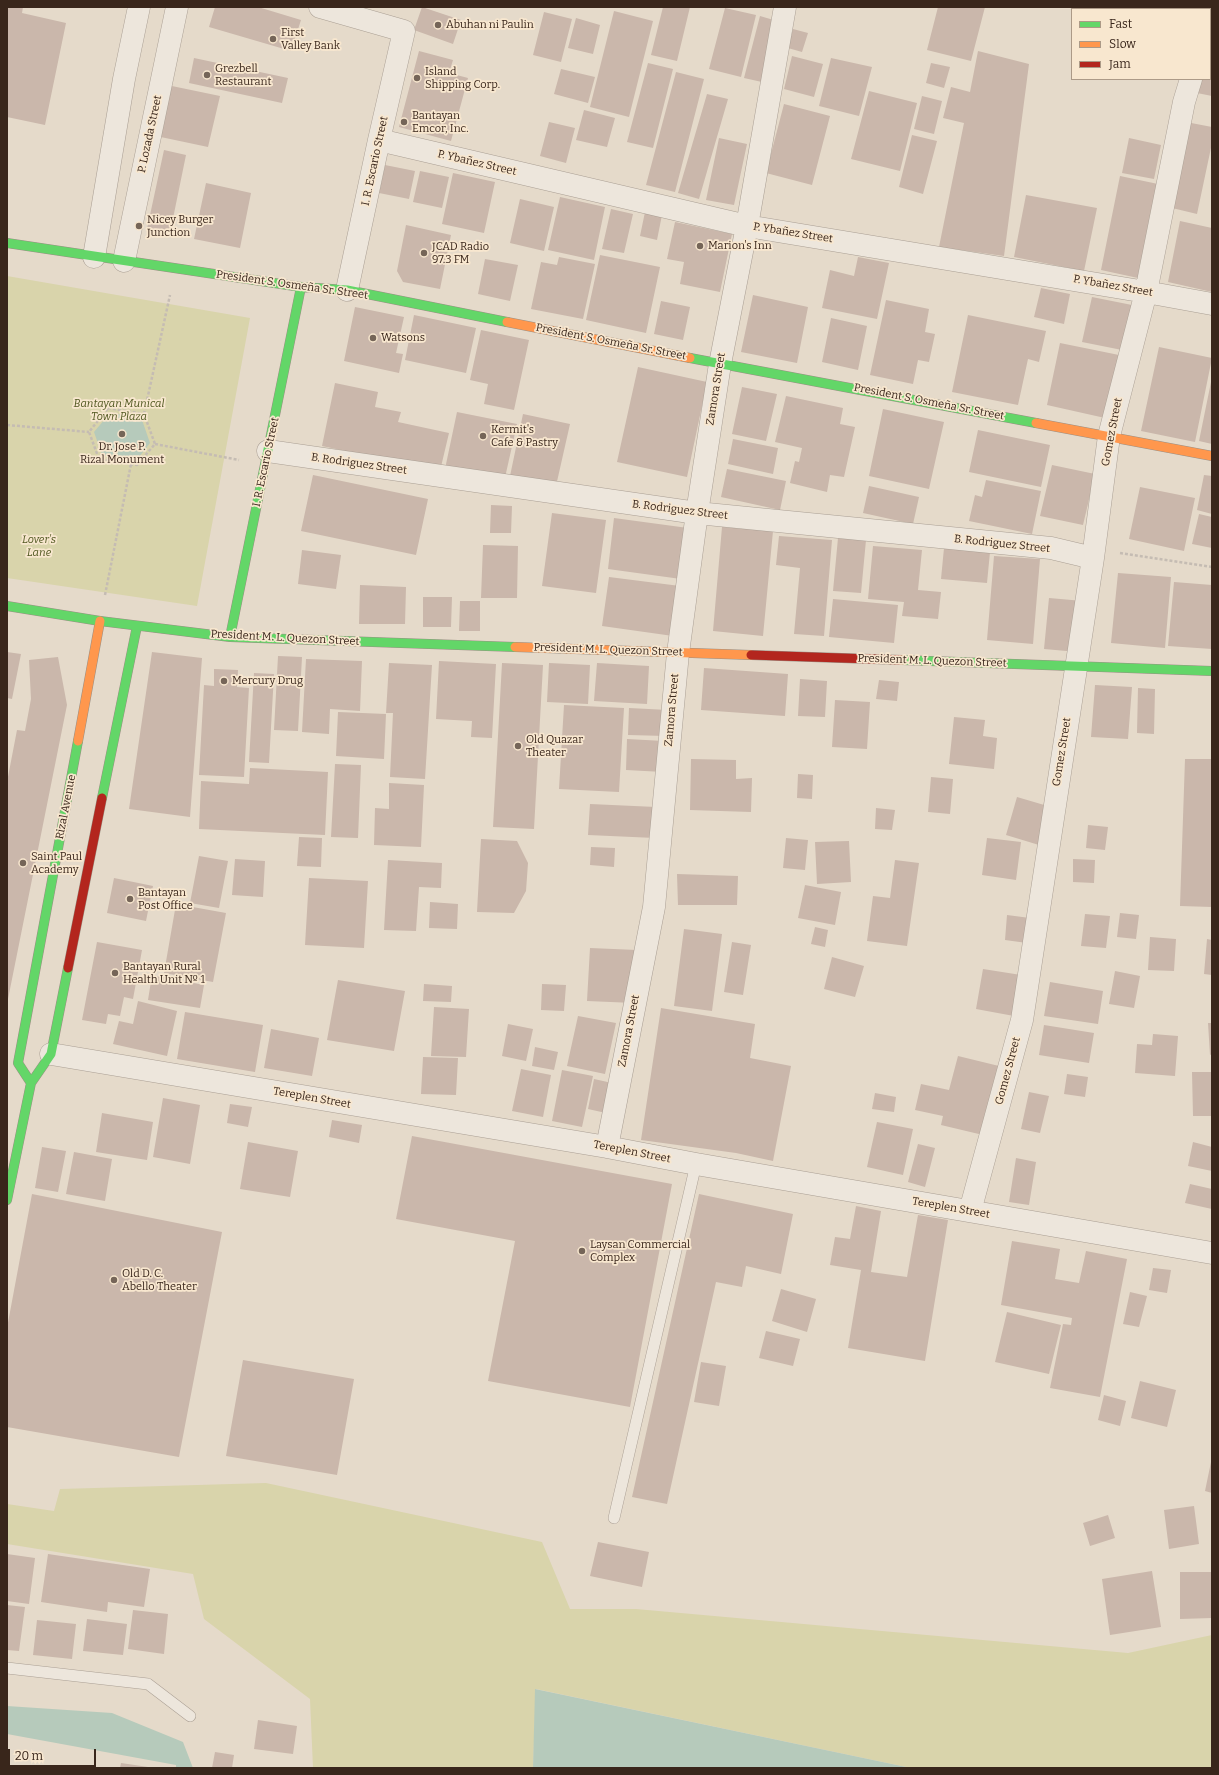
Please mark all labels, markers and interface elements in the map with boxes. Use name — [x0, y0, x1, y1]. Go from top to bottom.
legend — [1071, 8, 1211, 80]
text: Fast — [1109, 17, 1132, 31]
place label: Abuhan ni Paulin — [446, 18, 534, 32]
marker: Abuhan ni Paulin — [433, 20, 443, 30]
place label: First Valley Bank — [281, 26, 340, 52]
marker: First Valley Bank — [268, 34, 278, 44]
text: Slow — [1109, 37, 1136, 51]
text: Jam — [1109, 57, 1131, 71]
place label: Grezbell Restaurant — [215, 62, 271, 88]
place label: Island Shipping Corp. — [425, 65, 500, 91]
marker: Grezbell Restaurant — [202, 70, 212, 80]
marker: Island Shipping Corp. — [412, 73, 422, 83]
street label: P. Lozada Street — [135, 94, 165, 174]
place label: Bantayan Emcor, Inc. — [412, 109, 469, 135]
street label: I. R. Escario Street — [359, 115, 391, 207]
marker: Bantayan Emcor, Inc. — [399, 117, 409, 127]
street label: P. Ybañez Street — [436, 148, 518, 178]
place label: Nicey Burger Junction — [147, 213, 213, 239]
street label: P. Ybañez Street — [752, 220, 834, 246]
marker: Nicey Burger Junction — [134, 221, 144, 231]
place label: Marion's Inn — [708, 239, 772, 253]
place label: JCAD Radio 97.3 FM — [432, 240, 489, 266]
marker: Marion's Inn — [695, 241, 705, 251]
marker: JCAD Radio 97.3 FM — [419, 248, 429, 258]
street label: President S. Osmeña Sr. Street — [215, 268, 369, 302]
street label: P. Ybañez Street — [1072, 273, 1154, 299]
street label: President S. Osmeña Sr. Street — [535, 321, 687, 363]
place label: Watsons — [381, 331, 425, 345]
marker: Watsons — [368, 333, 378, 343]
street label: Zamora Street — [704, 352, 728, 426]
street label: President S. Osmeña Sr. Street — [853, 381, 1005, 423]
park label: Bantayan Munical Town Plaza — [74, 397, 164, 423]
street label: Gomez Street — [1099, 397, 1125, 467]
street label: I. R. Escario Street — [250, 416, 282, 508]
place label: Kermit's Cafe & Pastry — [491, 423, 558, 449]
marker: Dr. Jose P. Rizal Monument — [117, 429, 127, 439]
marker: Kermit's Cafe & Pastry — [478, 431, 488, 441]
place label: Dr. Jose P. Rizal Monument — [80, 440, 164, 466]
street label: B. Rodriguez Street — [310, 451, 408, 477]
street label: B. Rodriguez Street — [631, 498, 729, 522]
street label: B. Rodriguez Street — [953, 532, 1051, 556]
park label: Lover's Lane — [22, 533, 56, 559]
street label: President M. L. Quezon Street — [210, 628, 360, 648]
street label: President M. L. Quezon Street — [533, 641, 683, 659]
street label: President M. L. Quezon Street — [857, 652, 1007, 670]
street label: Zamora Street — [662, 673, 682, 747]
place label: Mercury Drug — [232, 674, 303, 688]
marker: Mercury Drug — [219, 676, 229, 686]
street label: Gomez Street — [1050, 717, 1074, 787]
place label: Old Quazar Theater — [526, 733, 583, 759]
marker: Old Quazar Theater — [513, 741, 523, 751]
street label: Rizal Avenue — [53, 773, 79, 841]
place label: Saint Paul Academy — [31, 850, 82, 876]
marker: Saint Paul Academy — [18, 858, 28, 868]
place label: Bantayan Post Office — [138, 886, 193, 912]
marker: Bantayan Post Office — [125, 894, 135, 904]
place label: Bantayan Rural Health Unit № 1 — [123, 960, 205, 986]
marker: Bantayan Rural Health Unit № 1 — [110, 968, 120, 978]
street label: Zamora Street — [616, 994, 642, 1068]
street label: Gomez Street — [993, 1036, 1023, 1106]
street label: Tereplen Street — [272, 1085, 352, 1111]
street label: Tereplen Street — [592, 1138, 672, 1166]
street label: Tereplen Street — [911, 1195, 991, 1221]
place label: Laysan Commercial Complex — [590, 1238, 690, 1264]
marker: Laysan Commercial Complex — [577, 1246, 587, 1256]
place label: Old D. C. Abello Theater — [122, 1267, 197, 1293]
marker: Old D. C. Abello Theater — [109, 1275, 119, 1285]
scale bar — [10, 1741, 98, 1767]
text: 20 m — [15, 1749, 43, 1763]

